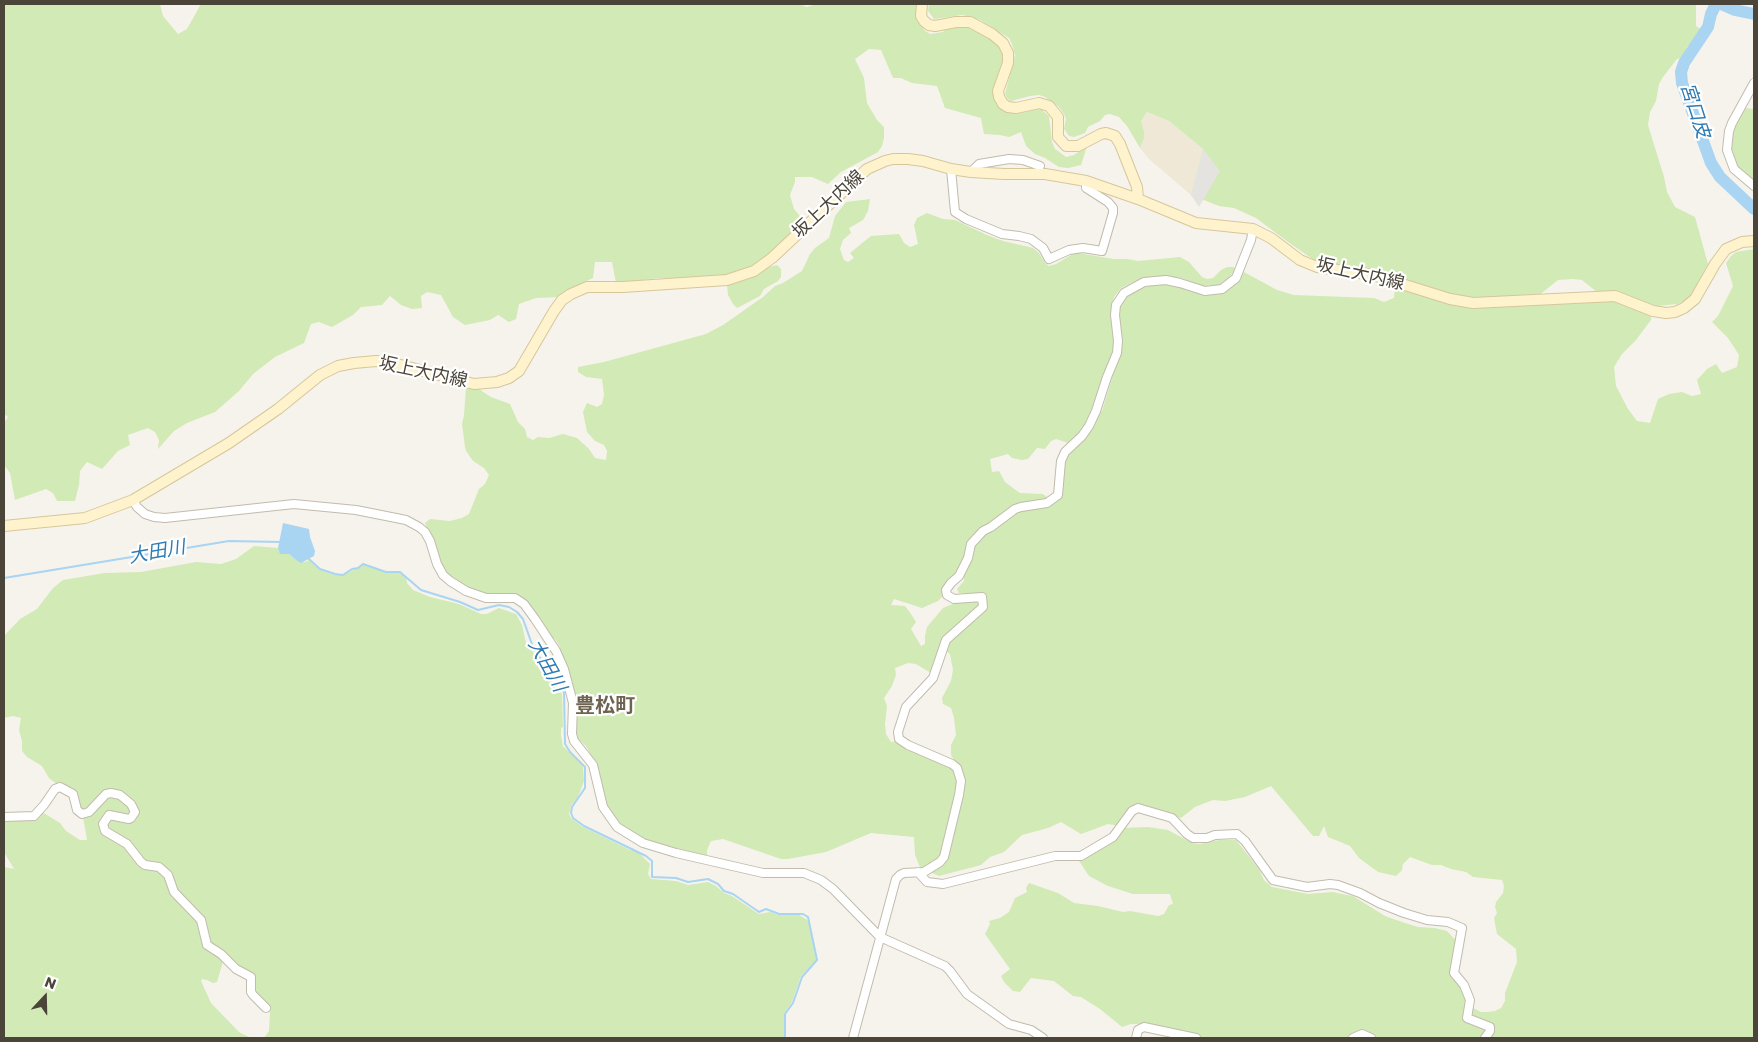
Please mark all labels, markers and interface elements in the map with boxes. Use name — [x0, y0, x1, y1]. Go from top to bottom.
water label: 宮口皮 — [1674, 80, 1714, 142]
street label: 坂上大内線 — [789, 166, 869, 244]
street label: 坂上大内線 — [1314, 254, 1406, 296]
street label: 坂上大内線 — [377, 353, 469, 393]
water label: 大田川 — [127, 537, 187, 569]
water label: 大田川 — [522, 636, 570, 696]
district label: 豊松町 — [575, 695, 635, 719]
north arrow — [20, 972, 70, 1022]
text: N — [42, 972, 59, 994]

